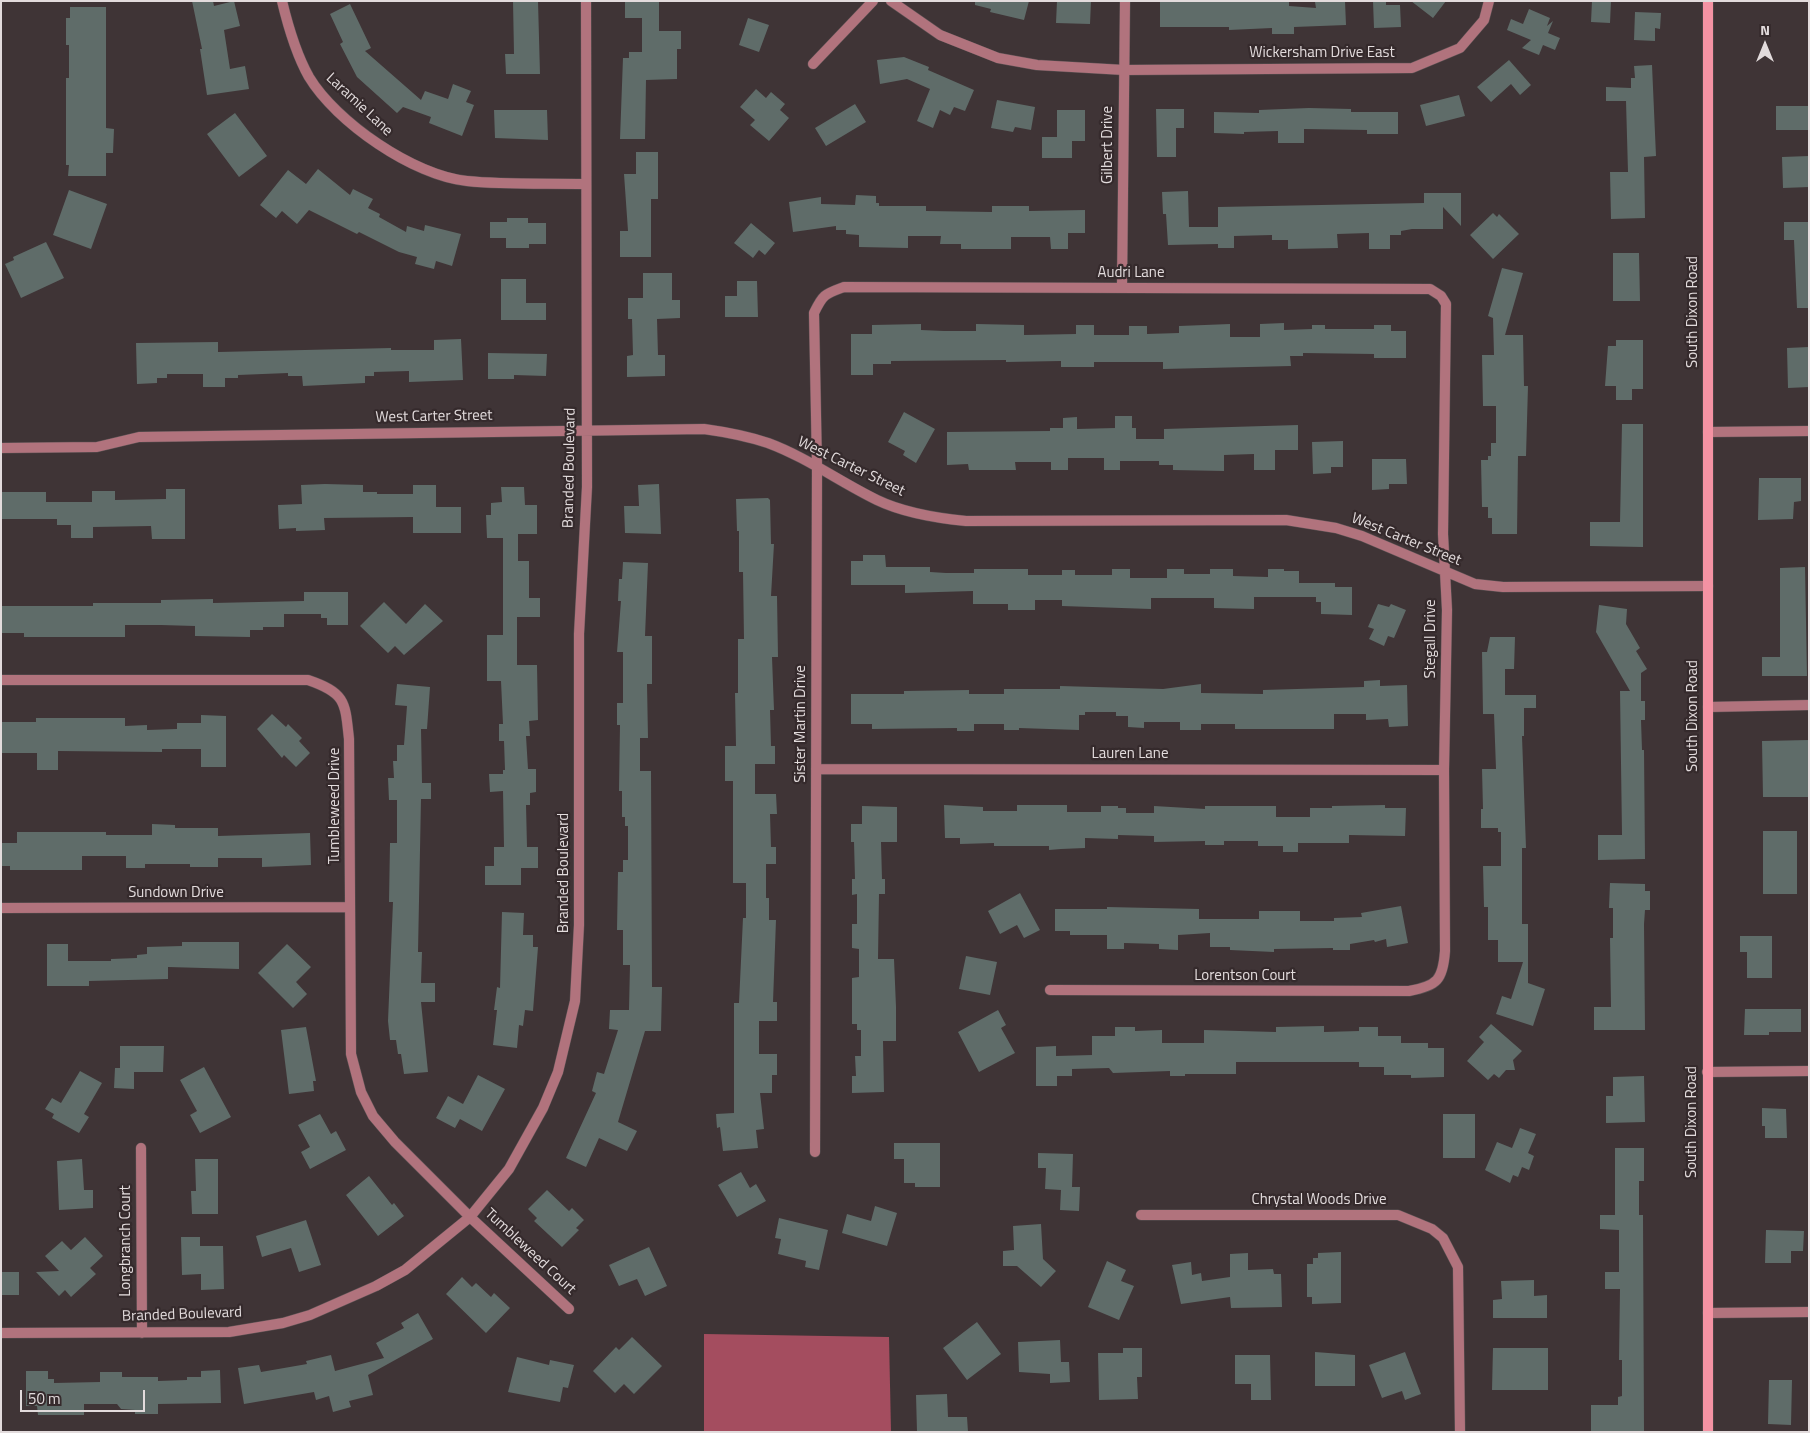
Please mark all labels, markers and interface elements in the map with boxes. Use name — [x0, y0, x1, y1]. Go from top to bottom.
text: N — [1760, 19, 1770, 40]
north arrow — [1740, 20, 1790, 70]
street label: Wickersham Drive East — [1249, 44, 1395, 62]
street label: Laramie Lane — [322, 70, 396, 140]
street label: Gilbert Drive — [1099, 106, 1117, 184]
street label: South Dixon Road — [1684, 256, 1702, 368]
street label: Audri Lane — [1098, 264, 1164, 282]
street label: West Carter Street — [375, 407, 493, 427]
street label: Branded Boulevard — [560, 408, 580, 528]
street label: West Carter Street — [794, 433, 908, 501]
street label: West Carter Street — [1348, 510, 1464, 570]
street label: Stegall Drive — [1422, 599, 1440, 679]
street label: South Dixon Road — [1684, 660, 1702, 772]
street label: Sister Martin Drive — [792, 665, 810, 783]
street label: Lauren Lane — [1092, 745, 1168, 763]
street label: Tumbleweed Drive — [326, 748, 344, 864]
street label: Branded Boulevard — [555, 813, 573, 933]
street label: Sundown Drive — [128, 884, 224, 902]
street label: Lorentson Court — [1194, 967, 1296, 985]
street label: South Dixon Road — [1683, 1066, 1701, 1178]
street label: Longbranch Court — [117, 1185, 135, 1297]
street label: Chrystal Woods Drive — [1252, 1191, 1386, 1209]
street label: Tumbleweed Court — [481, 1205, 579, 1299]
street label: Branded Boulevard — [122, 1304, 242, 1326]
scale bar — [22, 1380, 148, 1412]
text: 50 m — [28, 1387, 61, 1410]

